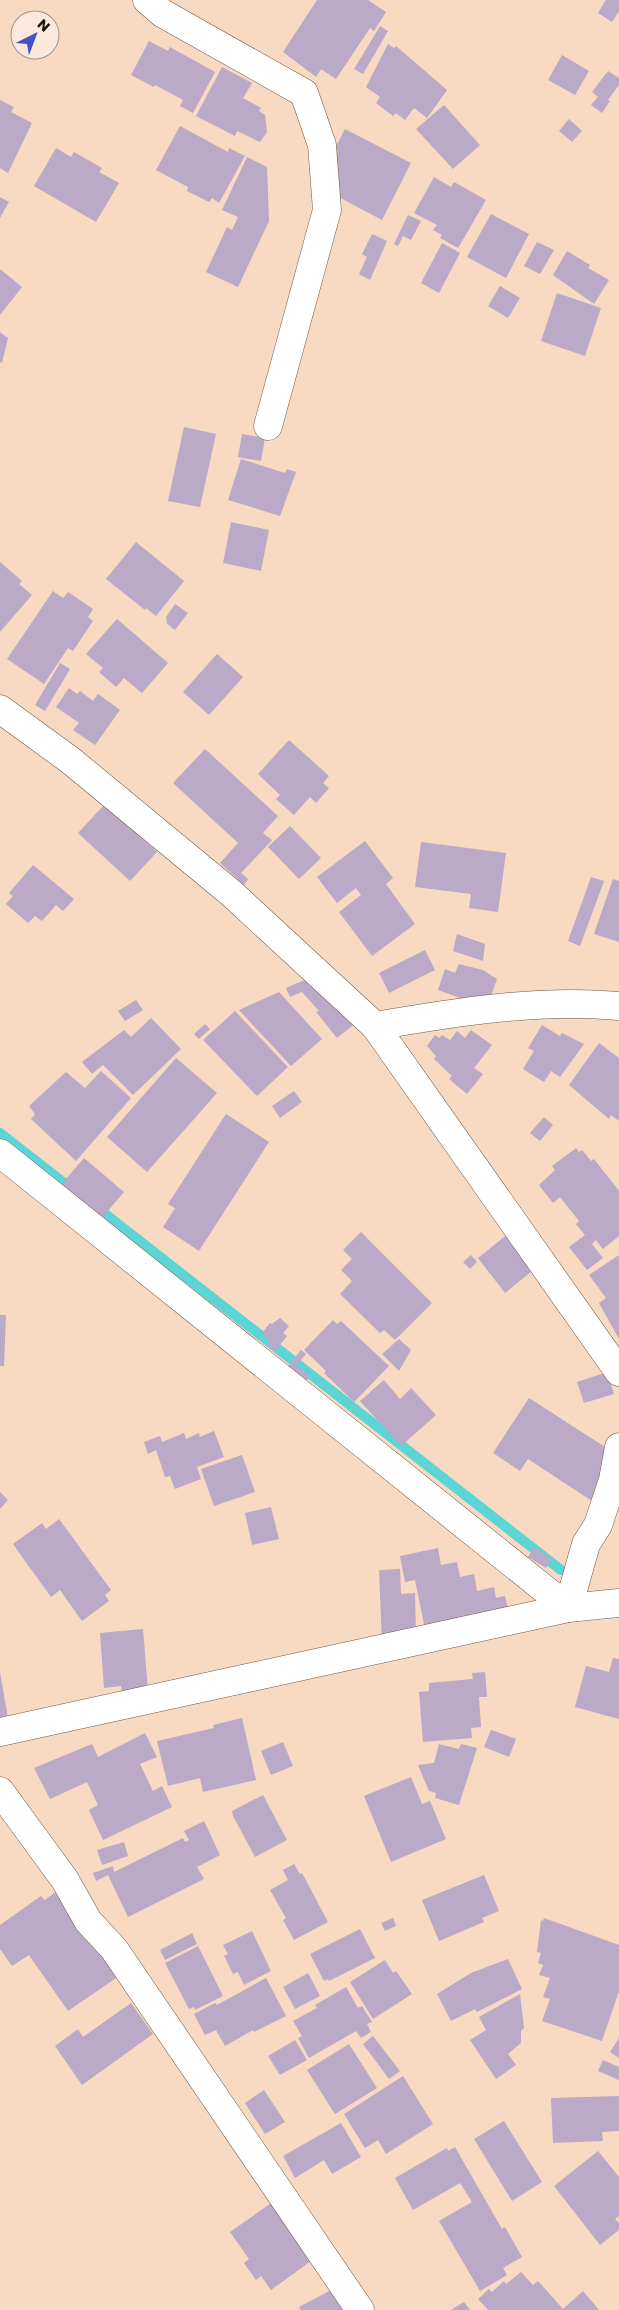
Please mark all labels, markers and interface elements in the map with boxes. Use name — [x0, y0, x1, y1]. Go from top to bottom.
north arrow — [10, 10, 60, 60]
text: N — [33, 14, 54, 36]

